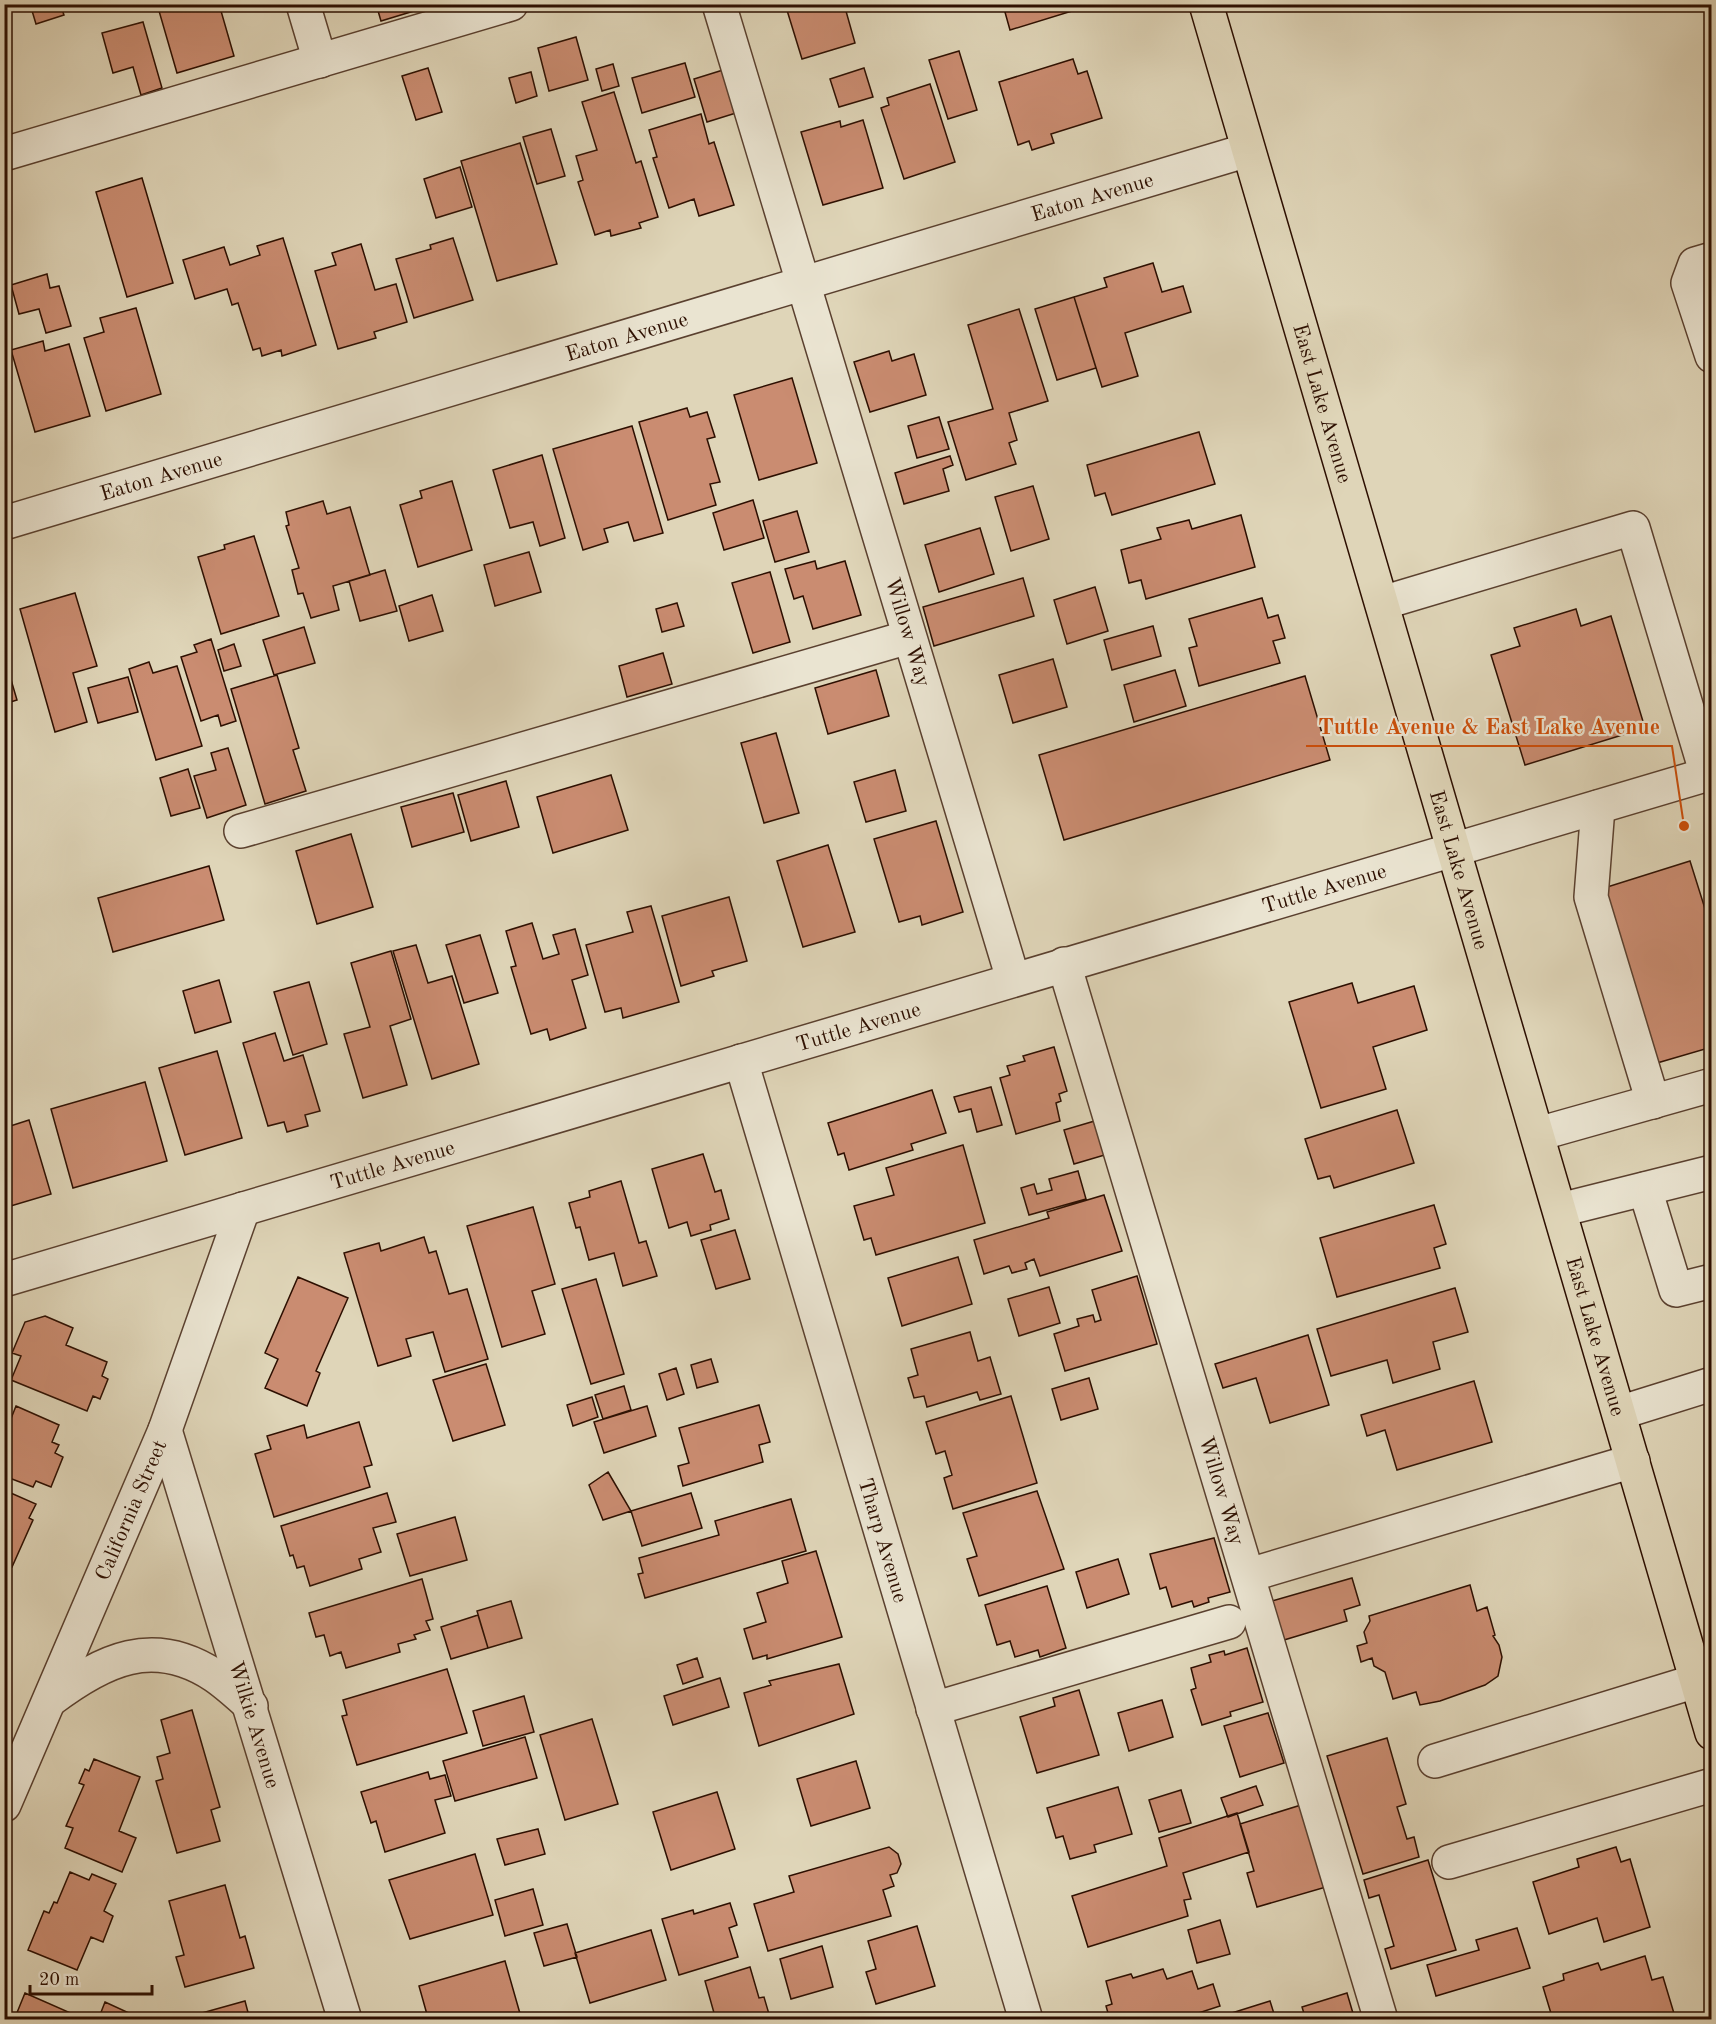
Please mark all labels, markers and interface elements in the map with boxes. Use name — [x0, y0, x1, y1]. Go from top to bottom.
street label: Eaton Avenue — [1029, 170, 1156, 226]
street label: Eaton Avenue — [563, 310, 691, 366]
street label: East Lake Avenue — [1288, 322, 1355, 486]
street label: Eaton Avenue — [98, 449, 225, 506]
street label: Willow Way — [881, 575, 933, 690]
callout: Tuttle Avenue & East Lake Avenue — [1306, 706, 1672, 746]
text: Tuttle Avenue & East Lake Avenue — [1318, 717, 1660, 739]
street label: East Lake Avenue — [1425, 788, 1491, 952]
street label: Tuttle Avenue — [1260, 861, 1389, 918]
street label: Tuttle Avenue — [794, 999, 923, 1056]
street label: Tuttle Avenue — [328, 1138, 457, 1195]
street label: East Lake Avenue — [1561, 1254, 1628, 1419]
street label: Willow Way — [1194, 1434, 1247, 1548]
street label: California Street — [93, 1437, 171, 1584]
street label: Tharp Avenue — [854, 1476, 910, 1606]
street label: Wilkie Avenue — [224, 1659, 283, 1791]
scale bar — [30, 1958, 152, 1996]
text: 20 m — [39, 1971, 79, 1989]

